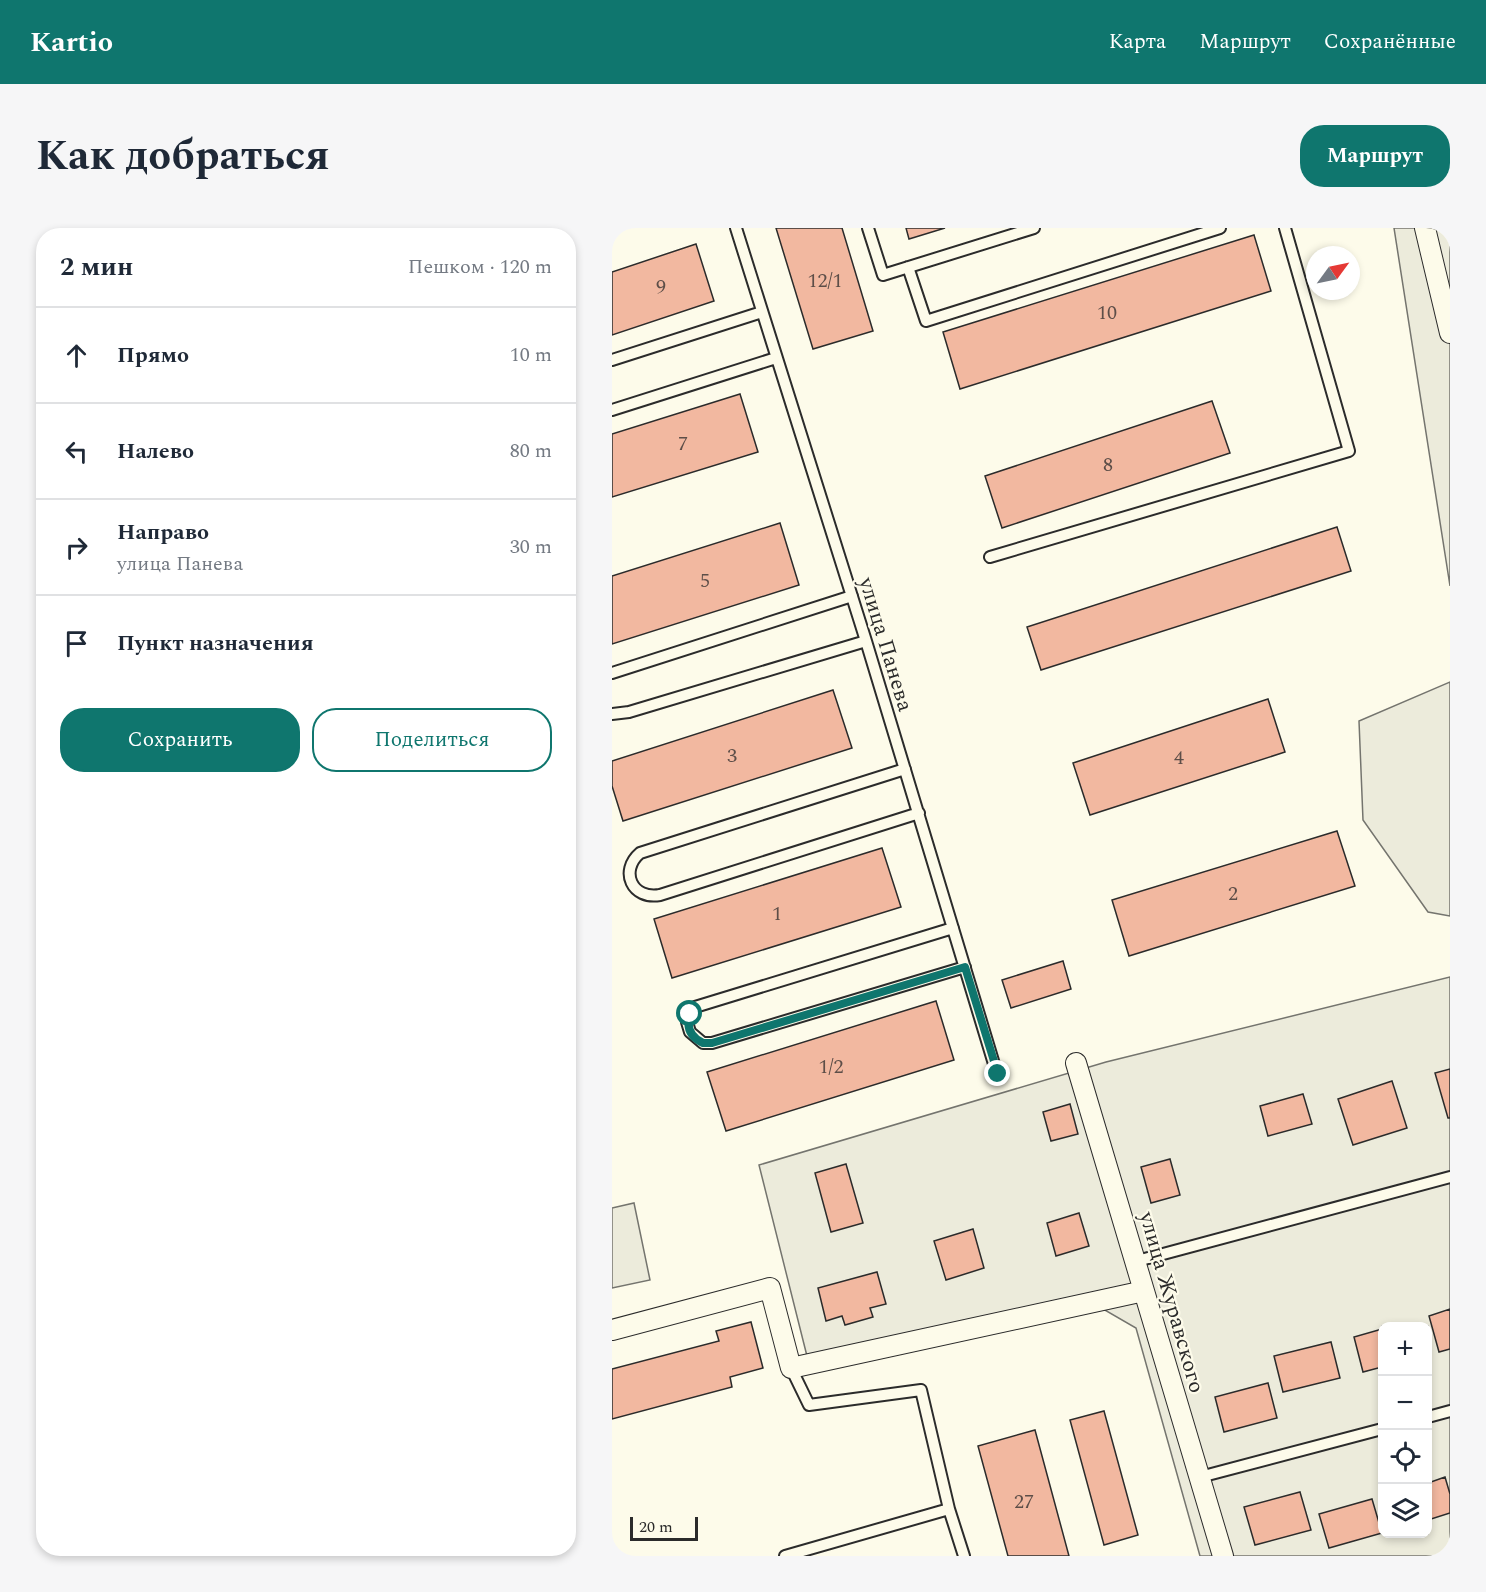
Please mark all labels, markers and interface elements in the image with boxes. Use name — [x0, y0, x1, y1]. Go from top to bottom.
text: Kartio — [30, 21, 113, 64]
text: Карта — [1109, 26, 1166, 58]
text: Маршрут — [1199, 26, 1291, 58]
text: Сохранённые — [1324, 26, 1456, 58]
text: Как добраться — [36, 125, 330, 188]
button: Маршрут — [1300, 125, 1450, 187]
north arrow — [1306, 246, 1360, 300]
text: 2 мин — [60, 247, 133, 287]
text: Пешком · 120 m — [408, 252, 552, 282]
house number: 12/1 — [808, 266, 843, 296]
house number: 9 — [656, 272, 666, 302]
house number: 10 — [1097, 298, 1117, 328]
icon: ahead — [60, 339, 93, 372]
text: Прямо — [117, 339, 189, 372]
text: 10 m — [510, 340, 552, 370]
house number: 7 — [678, 429, 688, 459]
icon: left — [60, 435, 93, 468]
text: Налево — [117, 435, 194, 468]
text: 80 m — [510, 436, 552, 466]
house number: 8 — [1103, 450, 1113, 480]
text: Направо — [117, 516, 209, 549]
icon: right — [60, 531, 93, 564]
text: 30 m — [510, 532, 552, 562]
text: улица Панева — [117, 549, 243, 579]
house number: 5 — [700, 566, 710, 596]
street label: улица Панева — [849, 572, 922, 716]
icon: arrive — [60, 627, 93, 660]
text: Пункт назначения — [117, 627, 314, 660]
button: Сохранить — [60, 708, 300, 772]
button: Поделиться — [312, 708, 552, 772]
house number: 3 — [727, 741, 737, 771]
house number: 4 — [1174, 743, 1184, 773]
house number: 2 — [1228, 879, 1238, 909]
house number: 1 — [772, 899, 782, 929]
route start — [676, 1000, 702, 1026]
house number: 1/2 — [819, 1052, 844, 1082]
route end — [984, 1060, 1010, 1086]
street label: улица Журавского — [1130, 1207, 1213, 1397]
map controls — [1378, 1322, 1432, 1538]
button: + — [1378, 1322, 1432, 1376]
button: − — [1378, 1376, 1432, 1430]
button: locate — [1378, 1430, 1432, 1484]
button: layers — [1378, 1484, 1432, 1538]
house number: 27 — [1014, 1487, 1034, 1517]
scale bar — [630, 1514, 698, 1542]
text: 20 m — [639, 1515, 673, 1539]

